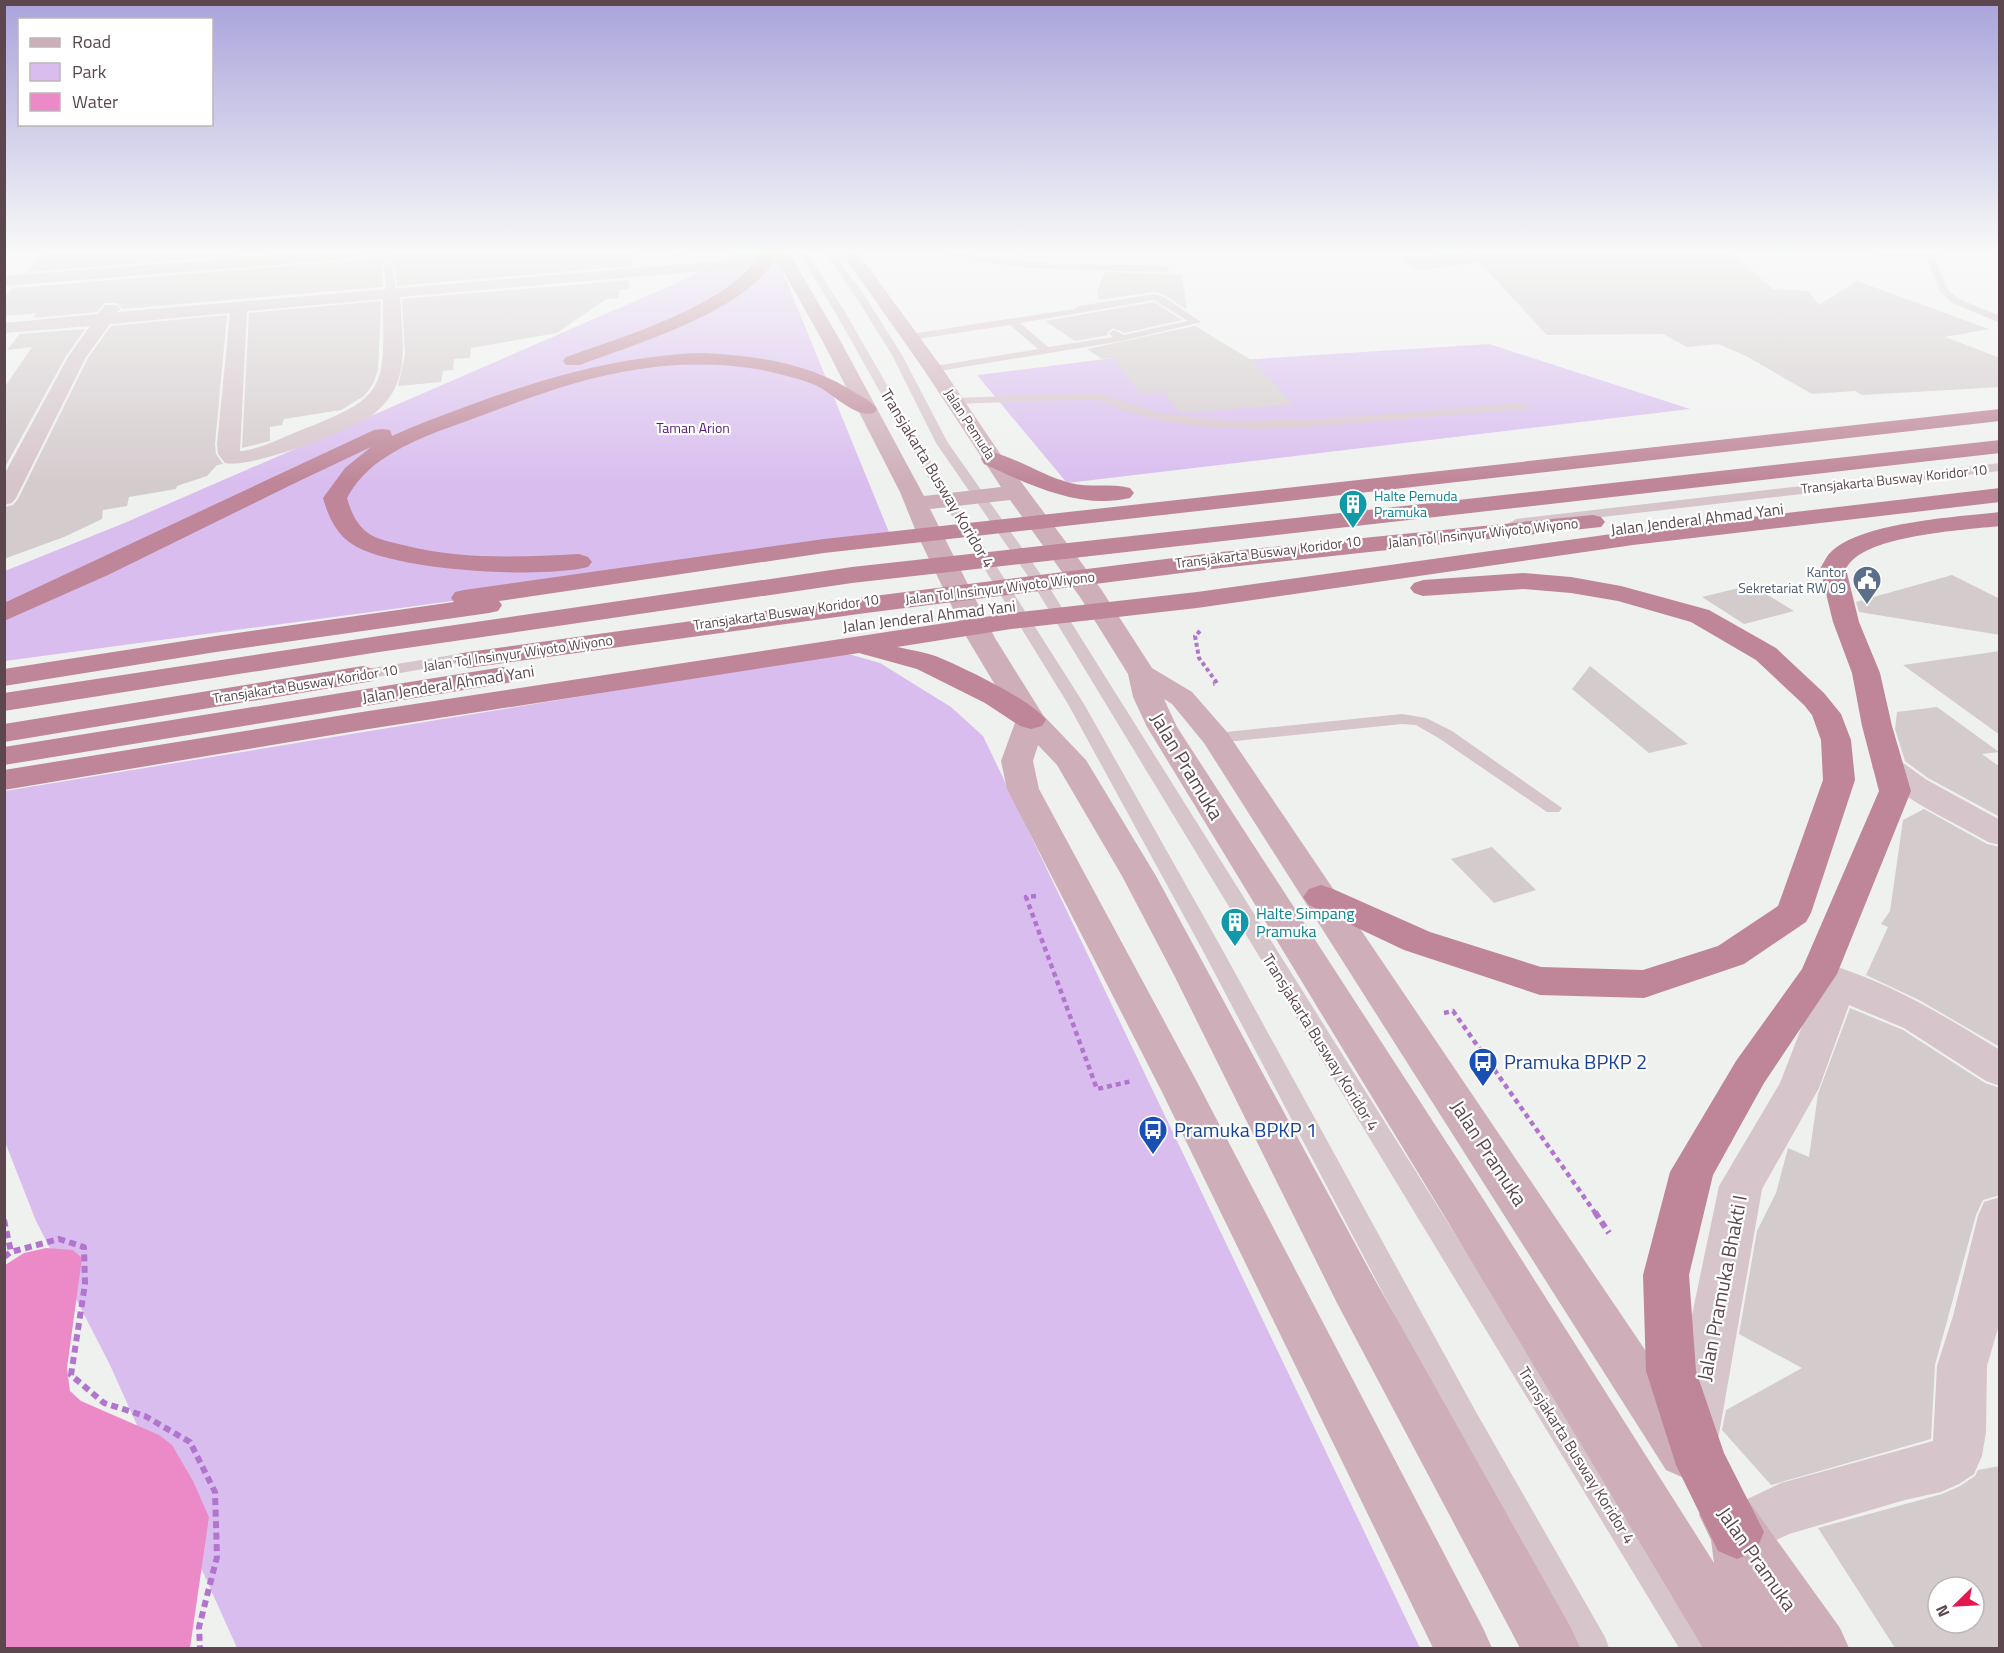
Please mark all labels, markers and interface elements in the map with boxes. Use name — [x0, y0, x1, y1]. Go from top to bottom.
legend — [18, 18, 213, 126]
text: Road — [72, 28, 111, 55]
text: Park — [72, 58, 107, 85]
text: Water — [72, 88, 118, 115]
street label: Transjakarta Busway Koridor 4 — [875, 384, 1001, 572]
street label: Jalan Pemuda — [940, 384, 1001, 463]
park label: Taman Arion — [656, 417, 730, 438]
street label: Transjakarta Busway Koridor 10 — [1800, 458, 1988, 499]
place label: Halte Pemuda Pramuka — [1374, 485, 1458, 522]
building icon: Halte Pemuda Pramuka — [1337, 488, 1369, 530]
street label: Jalan Jenderal Ahmad Yani — [1609, 496, 1785, 542]
street label: Jalan Tol Insinyur Wiyoto Wiyono — [1387, 512, 1579, 553]
street label: Transjakarta Busway Koridor 10 — [1174, 530, 1362, 573]
place label: Kantor Sekretariat RW 09 — [1738, 561, 1846, 598]
public building icon: Kantor Sekretariat RW 09 — [1851, 564, 1883, 606]
street label: Jalan Tol Insinyur Wiyoto Wiyono — [904, 565, 1096, 610]
street label: Transjakarta Busway Koridor 10 — [692, 588, 880, 635]
street label: Jalan Jenderal Ahmad Yani — [841, 593, 1017, 639]
street label: Jalan Tol Insinyur Wiyoto Wiyono — [422, 629, 614, 676]
street label: Transjakarta Busway Koridor 10 — [211, 658, 399, 709]
street label: Jalan Jenderal Ahmad Yani — [360, 659, 536, 709]
street label: Jalan Pramuka — [1143, 706, 1232, 826]
place label: Halte Simpang Pramuka — [1256, 901, 1355, 943]
building icon: Halte Simpang Pramuka — [1219, 906, 1251, 948]
street label: Transjakarta Busway Koridor 4 — [1257, 949, 1385, 1135]
bus stop icon: Pramuka BPKP 2 — [1467, 1046, 1499, 1088]
place label: Pramuka BPKP 2 — [1504, 1046, 1647, 1077]
street label: Jalan Pramuka — [1443, 1093, 1535, 1212]
bus stop icon: Pramuka BPKP 1 — [1137, 1114, 1169, 1156]
place label: Pramuka BPKP 1 — [1174, 1114, 1317, 1145]
street label: Jalan Pramuka Bhakti I — [1688, 1192, 1755, 1384]
street label: Transjakarta Busway Koridor 4 — [1513, 1362, 1641, 1548]
street label: Jalan Pramuka — [1710, 1500, 1805, 1617]
north arrow — [1926, 1575, 1986, 1635]
text: N — [1929, 1601, 1956, 1621]

